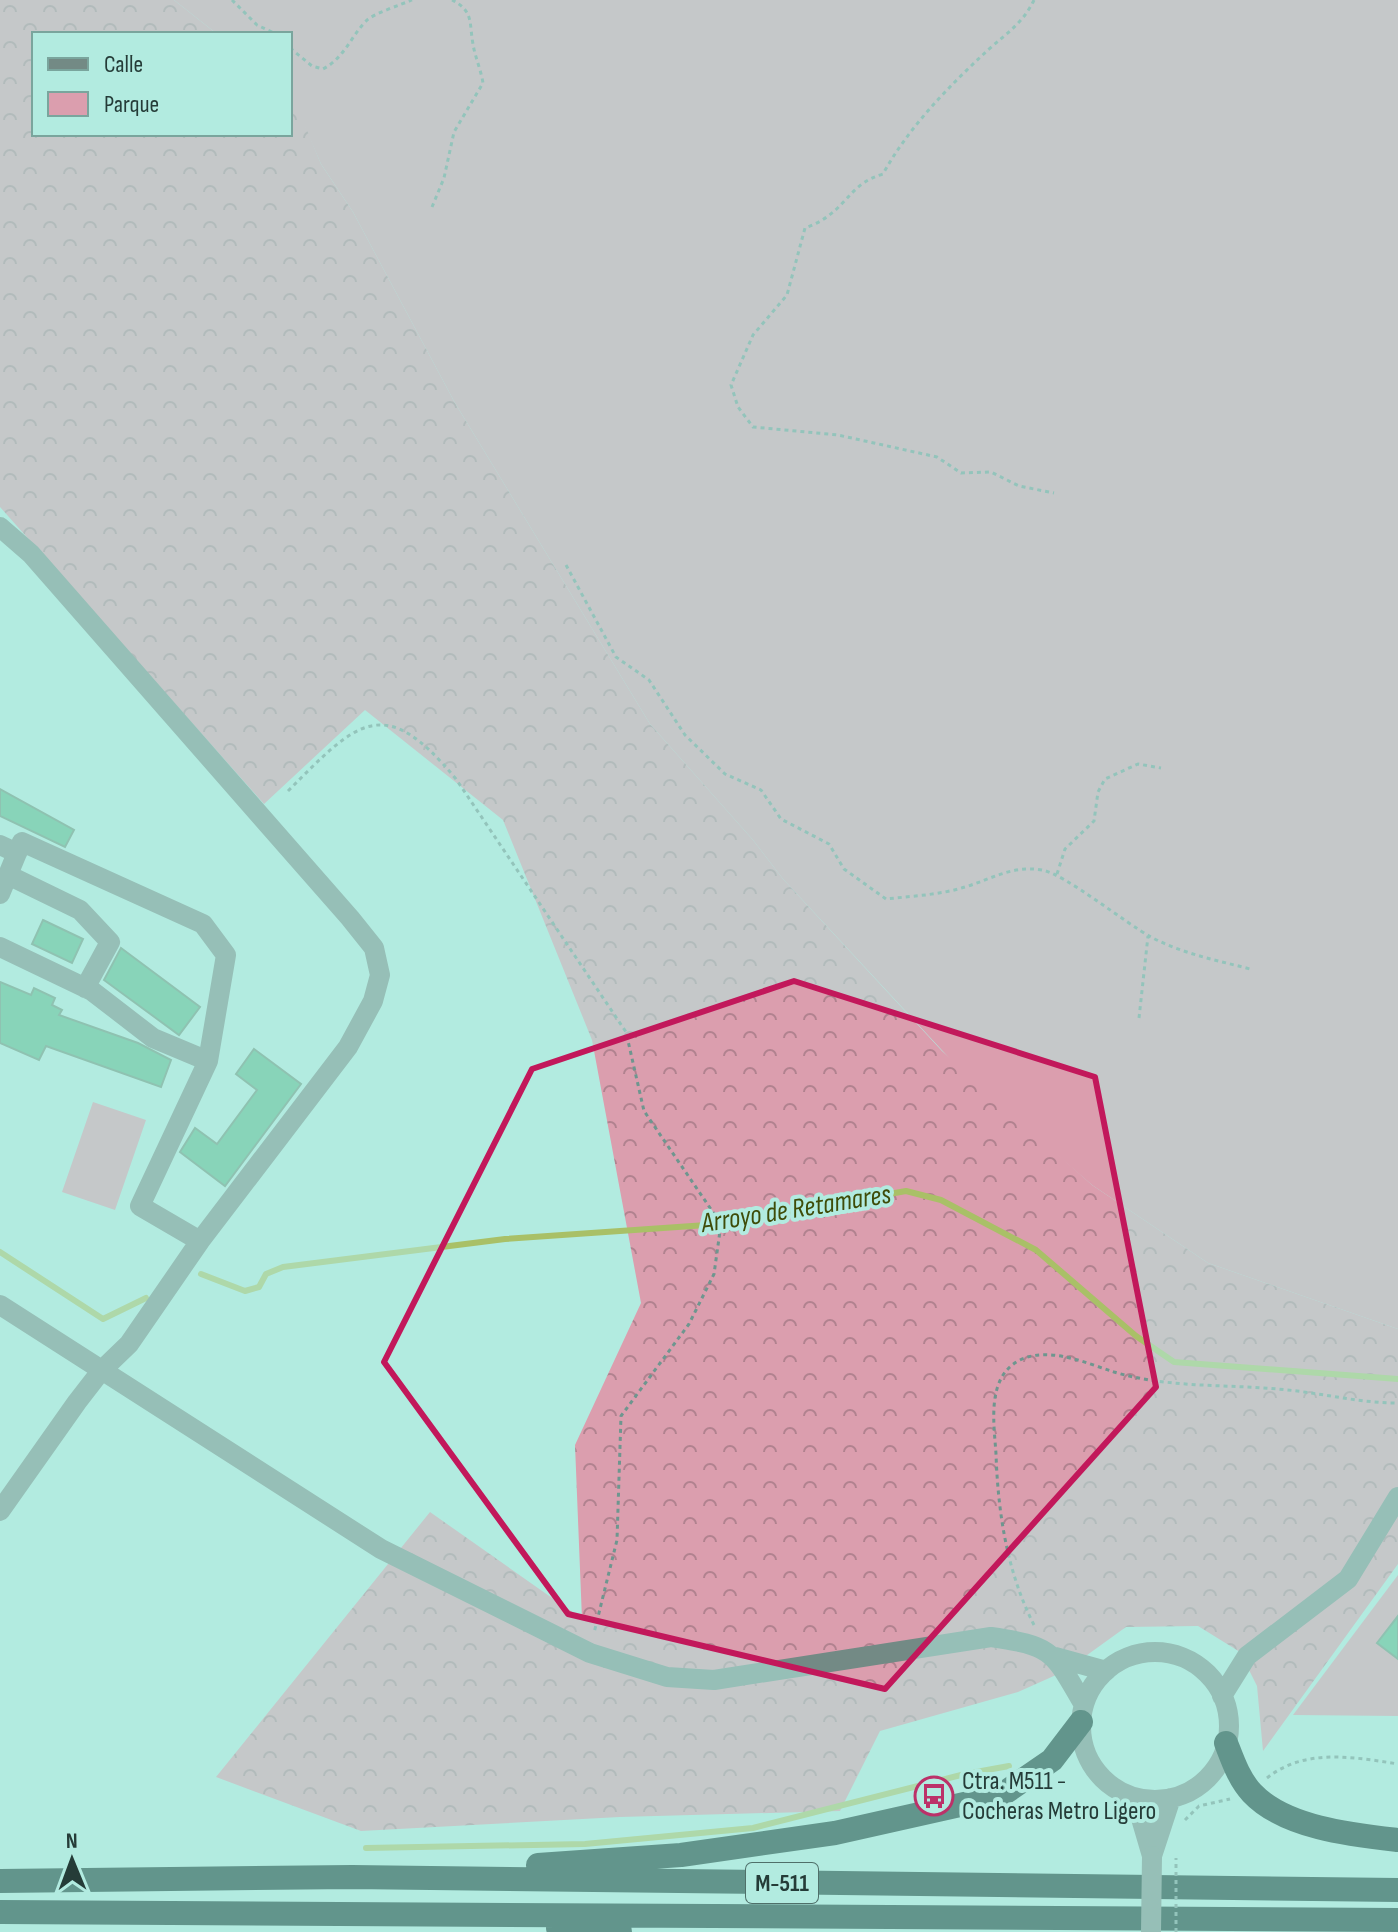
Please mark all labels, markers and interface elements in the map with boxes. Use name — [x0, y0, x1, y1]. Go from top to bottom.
legend — [32, 32, 292, 136]
text: Calle — [104, 50, 143, 79]
text: Parque — [104, 90, 159, 119]
water label: Arroyo de Retamares — [698, 1178, 893, 1240]
place label: Ctra. M511 - Cocheras Metro Ligero — [962, 1766, 1156, 1827]
bus stop icon: Ctra. M511 - Cocheras Metro Ligero — [913, 1775, 955, 1817]
north arrow — [32, 1820, 112, 1900]
text: N — [66, 1828, 78, 1855]
road number: M-511 — [746, 1863, 818, 1903]

